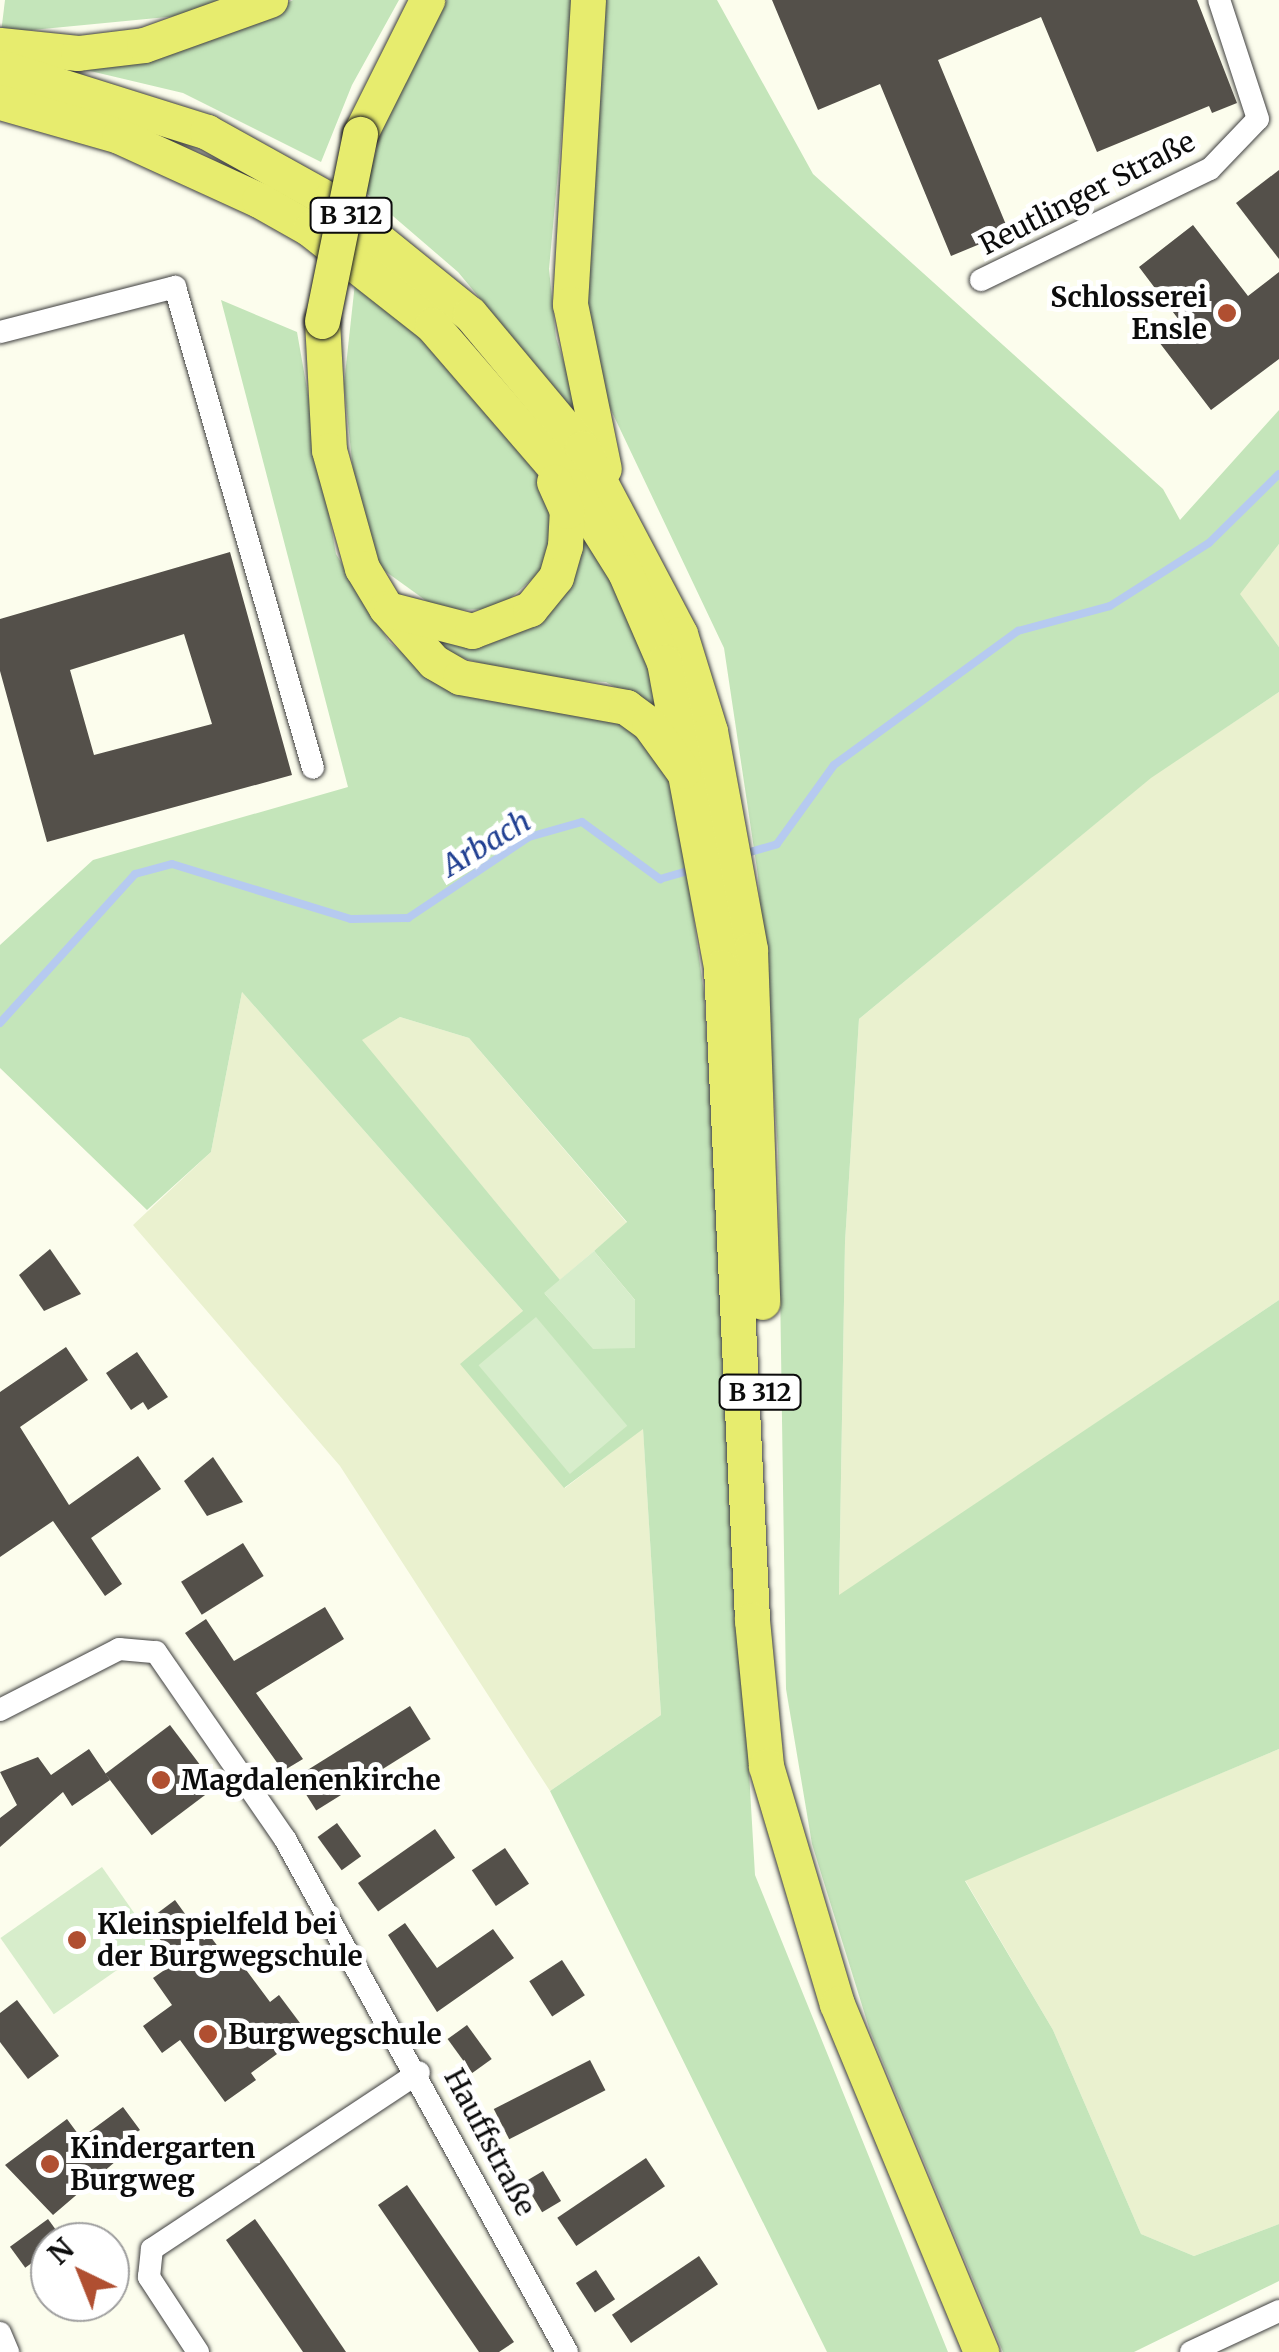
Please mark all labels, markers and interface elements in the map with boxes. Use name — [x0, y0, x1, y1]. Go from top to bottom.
street label: Reutlinger Straße — [974, 124, 1200, 262]
road number: B 312 — [308, 195, 394, 235]
place label: Schlosserei Ensle — [1050, 280, 1207, 346]
marker: Schlosserei Ensle — [1216, 302, 1238, 324]
water label: Arbach — [435, 803, 537, 883]
road number: B 312 — [718, 1372, 802, 1412]
place label: Magdalenenkirche — [181, 1763, 441, 1797]
marker: Magdalenenkirche — [150, 1769, 172, 1791]
place label: Kleinspielfeld bei der Burgwegschule — [97, 1907, 363, 1973]
marker: Kleinspielfeld bei der Burgwegschule — [66, 1929, 88, 1951]
place label: Burgwegschule — [228, 2017, 442, 2051]
marker: Burgwegschule — [197, 2023, 219, 2045]
street label: Hauffstraße — [437, 2063, 543, 2221]
place label: Kindergarten Burgweg — [70, 2131, 255, 2197]
marker: Kindergarten Burgweg — [39, 2153, 61, 2175]
north arrow — [30, 2222, 130, 2322]
text: N — [41, 2231, 81, 2272]

